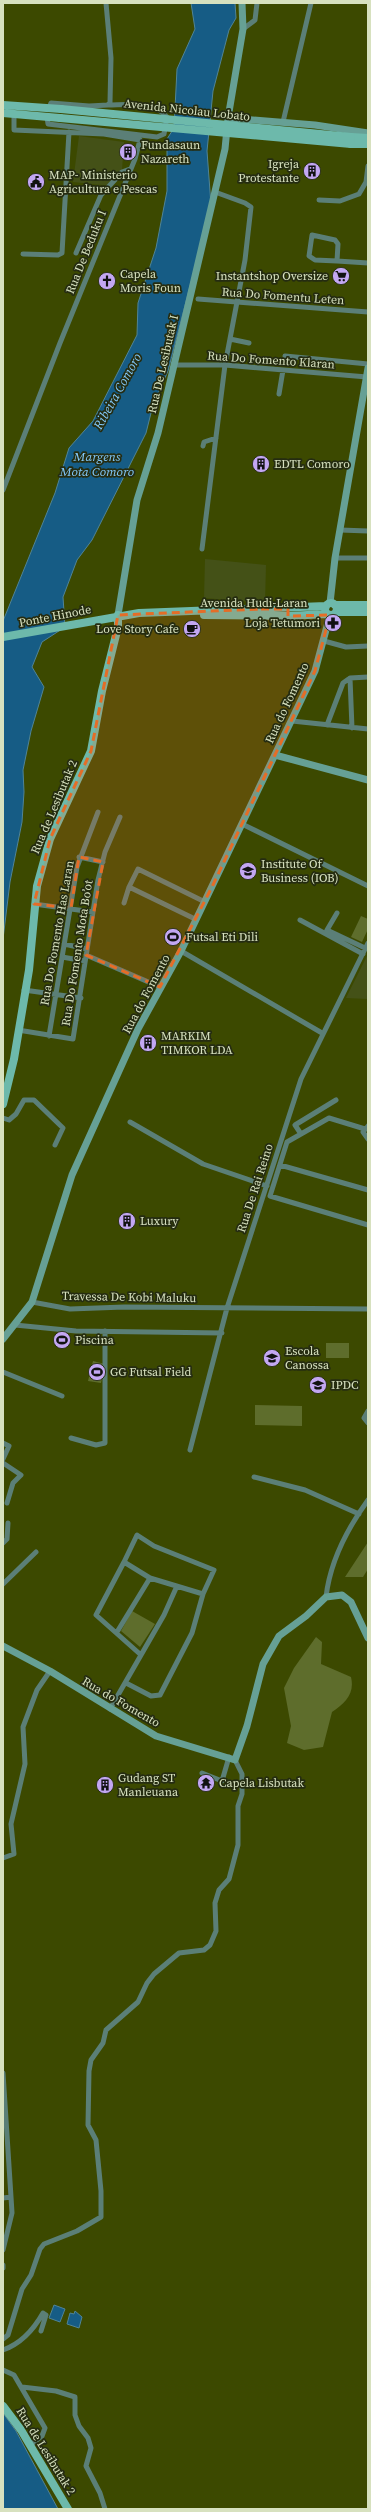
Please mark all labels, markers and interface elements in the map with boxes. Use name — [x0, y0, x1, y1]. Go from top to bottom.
street label: Avenida Nicolau Lobato — [123, 95, 251, 125]
place label: Fundasaun Nazareth — [141, 137, 200, 167]
building icon: Fundasaun Nazareth — [118, 142, 138, 162]
place label: Igreja Protestante — [238, 156, 300, 186]
building icon: Igreja Protestante — [302, 161, 322, 181]
place label: MAP- Ministerio Agricultura e Pescas — [49, 167, 157, 197]
public building icon: MAP- Ministerio Agricultura e Pescas — [26, 172, 46, 192]
street label: Rua De Beduku I — [62, 208, 110, 296]
place label: Capela Moris Foun — [120, 266, 181, 296]
supermarket icon: Instantshop Oversize — [331, 266, 351, 286]
place label: Instantshop Oversize — [216, 268, 328, 284]
church icon: Capela Moris Foun — [97, 271, 117, 291]
street label: Rua Do Fomentu Leten — [221, 284, 345, 308]
street label: Rua De Lesibutak I — [144, 313, 182, 415]
street label: Rua Do Fomento Klaran — [207, 348, 335, 372]
water label: Ribeira Comoro — [89, 350, 145, 433]
water label: Margens Mota Comoro — [59, 448, 134, 480]
building icon: EDTL Comoro — [251, 454, 271, 474]
place label: EDTL Comoro — [274, 456, 350, 472]
street label: Avenida Hudi-Laran — [200, 595, 308, 611]
street label: Ponte Hinode — [18, 601, 92, 631]
pharmacy icon: Loja Tetumori — [323, 613, 343, 633]
place label: Loja Tetumori — [245, 615, 320, 631]
cafe icon: Love Story Cafe — [182, 619, 202, 639]
place label: Love Story Cafe — [96, 621, 179, 637]
street label: Rua do Fomento — [261, 660, 313, 746]
street label: Rua de Lesibutak 2 — [27, 758, 81, 856]
place label: Institute Of Business (IOB) — [261, 856, 339, 886]
street label: Rua Do Fomento Has Laran — [36, 859, 78, 1007]
school or university icon: Institute Of Business (IOB) — [238, 861, 258, 881]
street label: Rua Do Fomento Mota Bo’ot — [58, 879, 96, 1027]
sports icon: Futsal Eti Dili — [163, 927, 183, 947]
place label: Futsal Eti Dili — [186, 929, 258, 945]
street label: Rua do Fomento — [118, 951, 174, 1036]
place label: MARKIM TIMKOR LDA — [161, 1028, 233, 1058]
building icon: MARKIM TIMKOR LDA — [138, 1033, 158, 1053]
street label: Rua De Rai Reino — [233, 1141, 277, 1234]
building icon: Luxury — [117, 1211, 137, 1231]
place label: Luxury — [140, 1213, 179, 1229]
street label: Travessa De Kobi Maluku — [62, 1288, 196, 1306]
sports icon: Piscina — [52, 1330, 72, 1350]
place label: Piscina — [75, 1332, 115, 1348]
place label: Escola Canossa — [285, 1343, 330, 1373]
school or university icon: Escola Canossa — [262, 1348, 282, 1368]
sports icon: GG Futsal Field — [87, 1362, 107, 1382]
place label: GG Futsal Field — [110, 1364, 192, 1380]
school or university icon: IPDC — [308, 1375, 328, 1395]
place label: IPDC — [331, 1377, 359, 1393]
street label: Rua do Fomento — [79, 1673, 163, 1731]
place label: Gudang ST Manleuana — [118, 1770, 179, 1800]
temple icon: Capela Lisbutak — [196, 1773, 216, 1793]
building icon: Gudang ST Manleuana — [95, 1775, 115, 1795]
place label: Capela Lisbutak — [219, 1775, 304, 1791]
street label: Rua de Lesibutak 2 — [13, 2404, 79, 2498]

